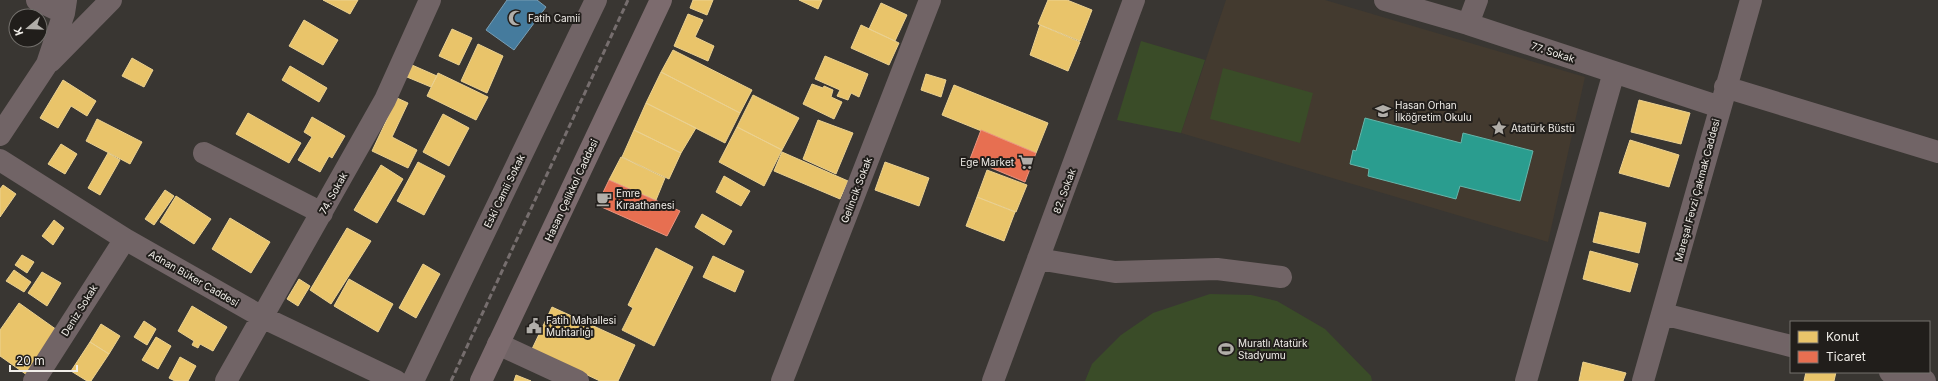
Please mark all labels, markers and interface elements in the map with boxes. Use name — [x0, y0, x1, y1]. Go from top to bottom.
north arrow — [8, 8, 48, 48]
mosque icon: Fatih Camii — [507, 9, 525, 27]
place label: Fatih Camii — [528, 12, 580, 24]
text: K — [11, 25, 26, 37]
street label: 77. Sokak — [1530, 39, 1577, 65]
place label: Hasan Orhan İlköğretim Okulu — [1395, 99, 1472, 123]
school or university icon: Hasan Orhan İlköğretim Okulu — [1374, 102, 1392, 120]
street label: Mareşal Fevzi Çakmak Caddesi — [1672, 117, 1722, 263]
place icon: Atatürk Büstü — [1490, 119, 1508, 137]
place label: Atatürk Büstü — [1511, 122, 1575, 134]
street label: Hasan Çelikkol Caddesi — [542, 137, 600, 243]
street label: Eski Camii Sokak — [481, 152, 527, 230]
supermarket icon: Ege Market — [1017, 153, 1035, 171]
street label: Gelincik Sokak — [838, 155, 874, 225]
place label: Ege Market — [960, 156, 1015, 168]
street label: 82. Sokak — [1050, 166, 1078, 215]
street label: 74. Sokak — [317, 170, 350, 216]
place label: Emre Kıraathanesi — [616, 187, 675, 211]
cafe icon: Emre Kıraathanesi — [595, 190, 613, 208]
street label: Adnan Büker Caddesi — [147, 247, 241, 309]
street label: Deniz Sokak — [58, 281, 100, 338]
place label: Fatih Mahallesi Muhtarlığı — [546, 314, 616, 338]
public building icon: Fatih Mahallesi Muhtarlığı — [525, 317, 543, 335]
legend — [1790, 321, 1930, 373]
text: Konut — [1826, 329, 1859, 344]
place label: Muratlı Atatürk Stadyumu — [1238, 337, 1308, 361]
sports icon: Muratlı Atatürk Stadyumu — [1217, 340, 1235, 358]
scale bar — [10, 347, 77, 373]
text: Ticaret — [1826, 349, 1866, 364]
text: 20 m — [16, 353, 45, 368]

